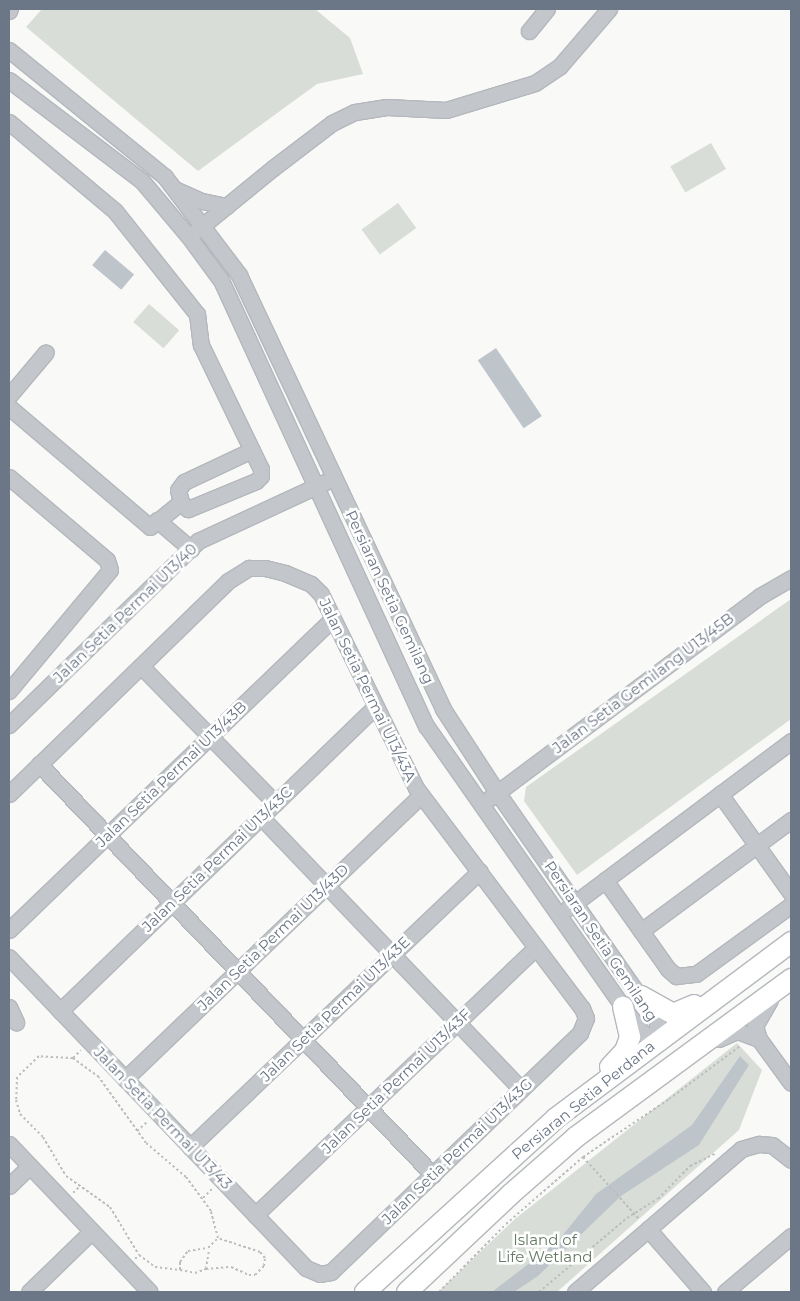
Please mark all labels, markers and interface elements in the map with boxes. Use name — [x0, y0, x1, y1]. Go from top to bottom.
street label: Persiaran Setia Gemilang — [342, 507, 438, 687]
street label: Jalan Setia Permai U13/40 — [50, 540, 200, 686]
street label: Jalan Setia Permai U13/43A — [316, 596, 420, 784]
street label: Jalan Setia Gemilang U13/45B — [549, 609, 737, 757]
street label: Jalan Setia Permai U13/43B — [92, 697, 250, 851]
street label: Jalan Setia Permai U13/43C — [138, 783, 296, 935]
street label: Persiaran Setia Gemilang — [541, 858, 661, 1024]
street label: Jalan Setia Permai U13/43D — [194, 860, 352, 1014]
street label: Jalan Setia Permai U13/43E — [257, 933, 413, 1085]
street label: Jalan Setia Permai U13/43F — [318, 1005, 474, 1157]
street label: Persiaran Setia Perdana — [508, 1037, 658, 1163]
street label: Jalan Setia Permai U13/43 — [90, 1043, 236, 1193]
street label: Jalan Setia Permai U13/43G — [378, 1074, 536, 1228]
park label: Island of Life Wetland — [498, 1230, 592, 1265]

